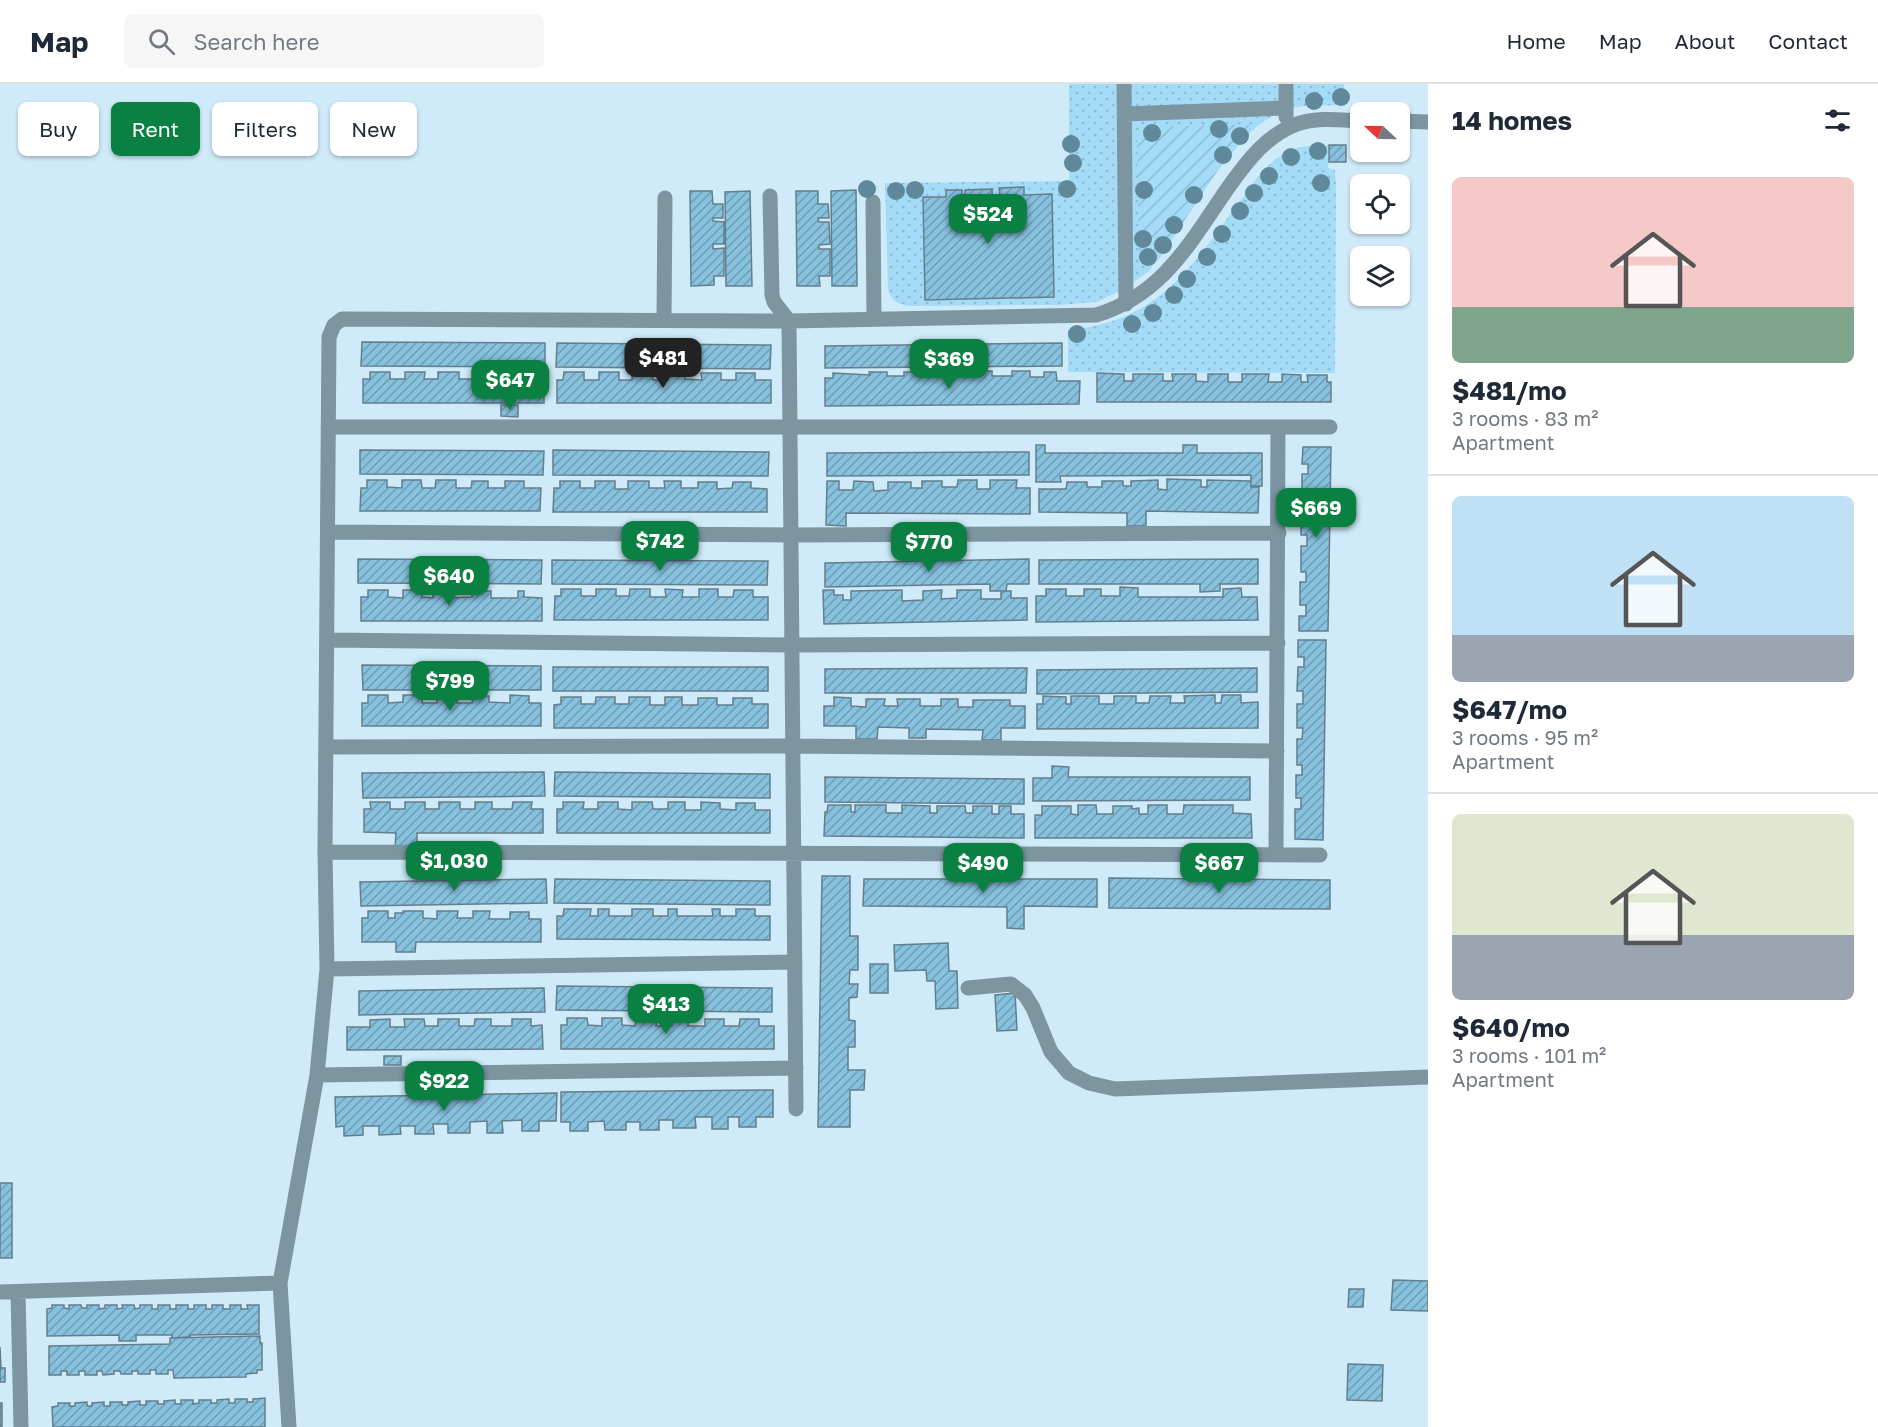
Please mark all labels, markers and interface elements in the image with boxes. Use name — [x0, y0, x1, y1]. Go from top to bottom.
search box — [124, 14, 544, 68]
text: Map — [30, 25, 88, 58]
icon: search — [145, 25, 178, 58]
text: Search here — [193, 28, 319, 55]
text: Home — [1506, 28, 1566, 54]
text: Map — [1599, 28, 1642, 54]
text: About — [1675, 28, 1735, 54]
text: Contact — [1768, 28, 1848, 54]
chip: Buy — [18, 102, 99, 156]
chip: Rent — [111, 102, 200, 156]
chip: Filters — [212, 102, 318, 156]
chip: New — [330, 102, 417, 156]
north arrow — [1350, 102, 1410, 162]
map controls — [1350, 102, 1410, 306]
icon: filters — [1821, 104, 1854, 137]
text: 14 homes — [1452, 105, 1572, 136]
button: locate — [1350, 174, 1410, 234]
pin: $524 — [952, 194, 1024, 245]
text: $524 — [963, 201, 1013, 225]
icon: home — [1599, 216, 1707, 324]
button: layers — [1350, 246, 1410, 306]
pin: $481 — [627, 338, 699, 389]
pin: $369 — [913, 339, 985, 390]
text: $481 — [639, 345, 688, 369]
text: $369 — [924, 346, 975, 370]
pin: $647 — [474, 360, 546, 411]
text: $647 — [485, 367, 535, 391]
text: $481/mo — [1452, 375, 1567, 406]
text: 3 rooms · 83 m² — [1452, 406, 1598, 430]
text: Apartment — [1452, 430, 1555, 454]
pin: $669 — [1280, 488, 1352, 539]
text: $669 — [1290, 495, 1342, 519]
pin: $742 — [624, 521, 696, 572]
pin: $770 — [893, 522, 965, 573]
text: $742 — [636, 528, 685, 552]
text: $770 — [905, 529, 953, 553]
icon: home — [1599, 535, 1707, 643]
pin: $640 — [413, 556, 485, 607]
text: $640 — [423, 563, 475, 587]
pin: $799 — [414, 661, 486, 712]
text: $799 — [425, 668, 475, 692]
text: $647/mo — [1452, 694, 1567, 725]
text: 3 rooms · 95 m² — [1452, 725, 1598, 749]
text: Apartment — [1452, 749, 1555, 773]
pin: $1,030 — [405, 841, 503, 892]
pin: $490 — [947, 843, 1019, 894]
pin: $667 — [1183, 843, 1255, 894]
text: $1,030 — [420, 848, 488, 872]
text: $490 — [957, 850, 1009, 874]
text: $667 — [1194, 850, 1244, 874]
icon: home — [1599, 853, 1707, 961]
pin: $413 — [630, 984, 702, 1035]
text: $413 — [642, 991, 690, 1015]
text: $640/mo — [1452, 1012, 1570, 1043]
text: 3 rooms · 101 m² — [1452, 1043, 1606, 1067]
pin: $922 — [408, 1061, 480, 1112]
text: Apartment — [1452, 1067, 1555, 1091]
text: $922 — [419, 1068, 469, 1092]

